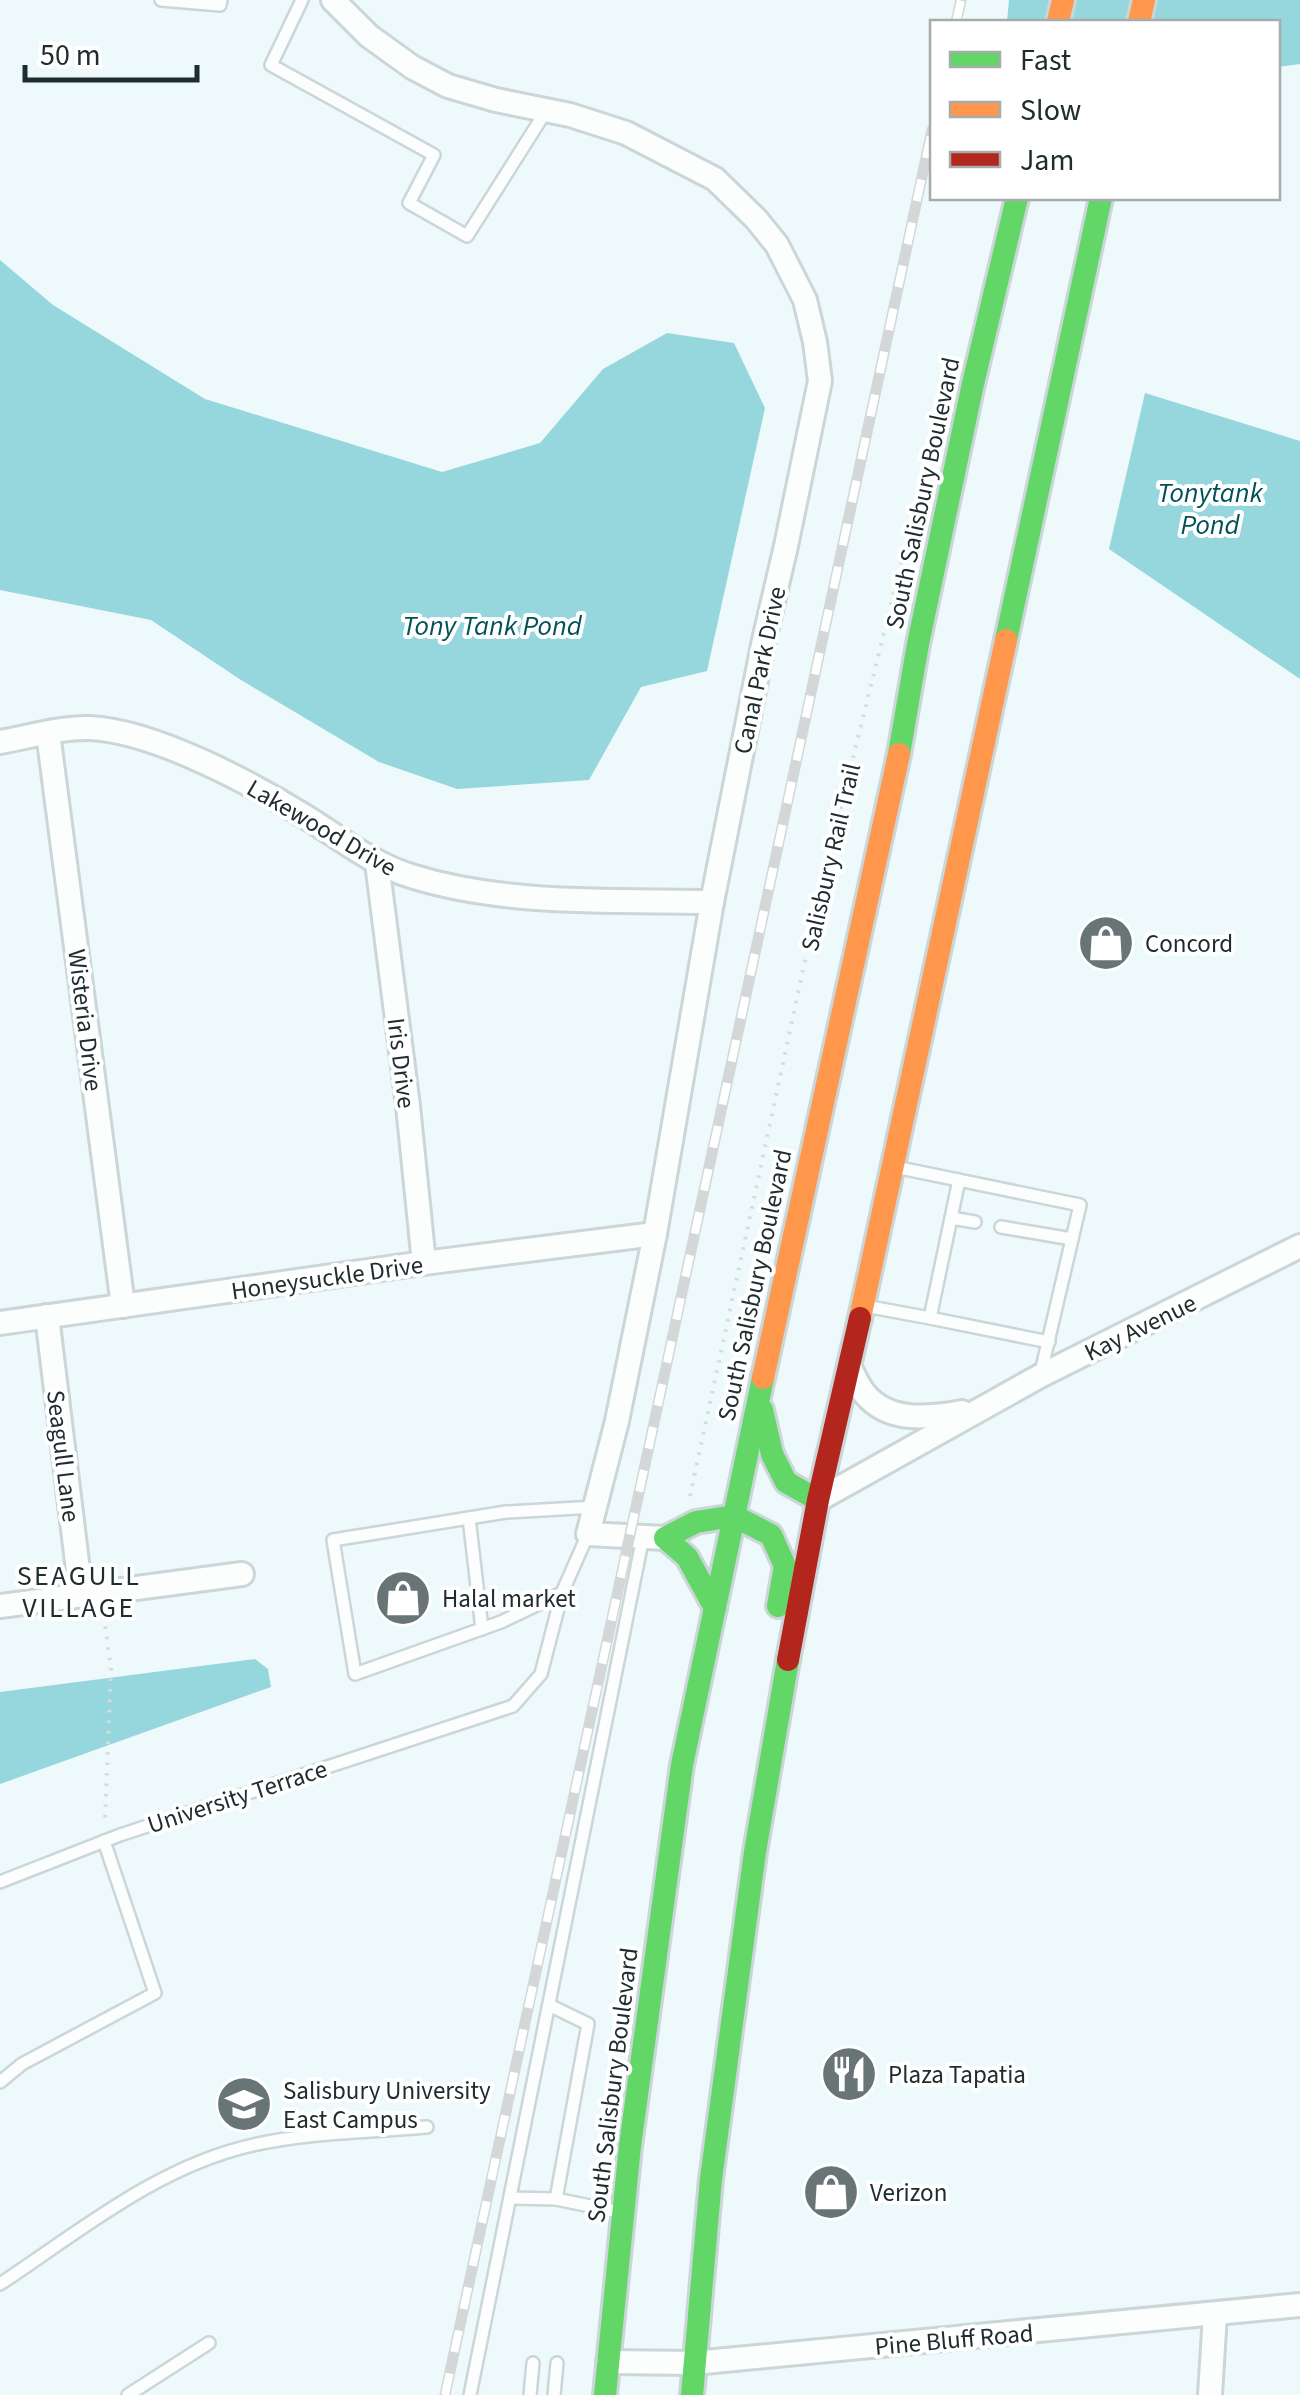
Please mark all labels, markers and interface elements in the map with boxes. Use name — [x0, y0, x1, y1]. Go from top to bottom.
scale bar — [25, 20, 198, 82]
legend — [930, 20, 1280, 200]
text: 50 m — [40, 34, 101, 77]
text: Fast — [1020, 39, 1071, 82]
text: Slow — [1020, 89, 1081, 132]
text: Jam — [1020, 139, 1074, 182]
street label: South Salisbury Boulevard — [877, 354, 969, 632]
water label: Tonytank Pond — [1157, 473, 1263, 545]
street label: Canal Park Drive — [725, 583, 795, 757]
water label: Tony Tank Pond — [402, 606, 583, 646]
street label: Salisbury Rail Trail — [792, 760, 870, 955]
street label: Lakewood Drive — [240, 770, 403, 885]
shop icon: Concord — [1076, 913, 1136, 973]
place label: Concord — [1145, 926, 1233, 962]
street label: Wisteria Drive — [58, 947, 112, 1093]
street label: Iris Drive — [378, 1016, 424, 1111]
street label: South Salisbury Boulevard — [709, 1146, 801, 1424]
street label: Honeysuckle Drive — [229, 1247, 425, 1309]
street label: Kay Avenue — [1078, 1285, 1203, 1371]
street label: Seagull Lane — [37, 1388, 89, 1524]
district label: SEAGULL VILLAGE — [17, 1556, 141, 1628]
shop icon: Halal market — [373, 1568, 433, 1628]
place label: Halal market — [442, 1581, 576, 1617]
street label: University Terrace — [143, 1751, 332, 1843]
street label: South Salisbury Boulevard — [578, 1946, 648, 2225]
restaurant icon: Plaza Tapatia — [819, 2044, 879, 2104]
place label: Plaza Tapatia — [888, 2057, 1026, 2093]
place label: Salisbury University East Campus — [283, 2073, 491, 2138]
school or university icon: Salisbury University East Campus — [214, 2074, 274, 2134]
shop icon: Verizon — [801, 2162, 861, 2222]
place label: Verizon — [870, 2175, 947, 2211]
street label: Pine Bluff Road — [873, 2315, 1035, 2365]

